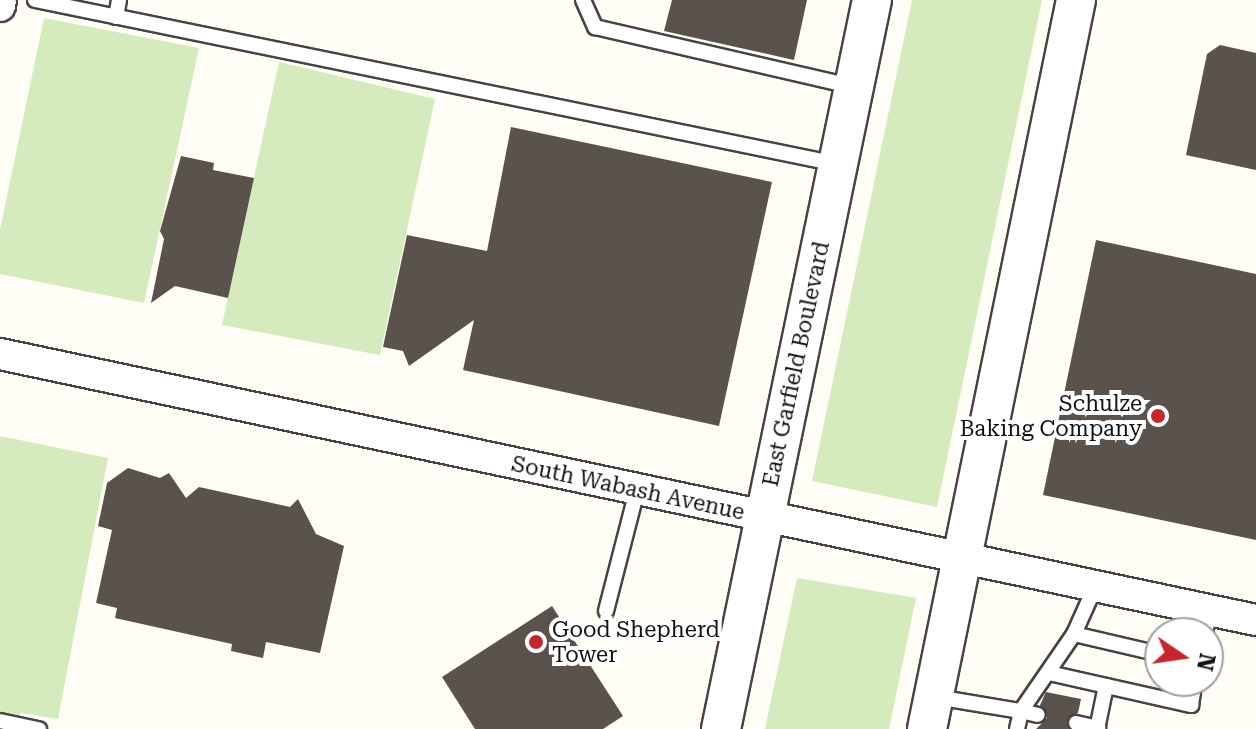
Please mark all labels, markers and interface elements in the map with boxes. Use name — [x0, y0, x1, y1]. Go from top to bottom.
street label: East Garfield Boulevard — [757, 239, 835, 489]
place label: Schulze Baking Company — [960, 390, 1142, 442]
marker: Schulze Baking Company — [1149, 407, 1167, 425]
street label: South Wabash Avenue — [509, 450, 747, 526]
place label: Good Shepherd Tower — [552, 616, 720, 668]
north arrow — [1144, 617, 1224, 697]
marker: Good Shepherd Tower — [527, 633, 545, 651]
text: N — [1192, 651, 1220, 673]

